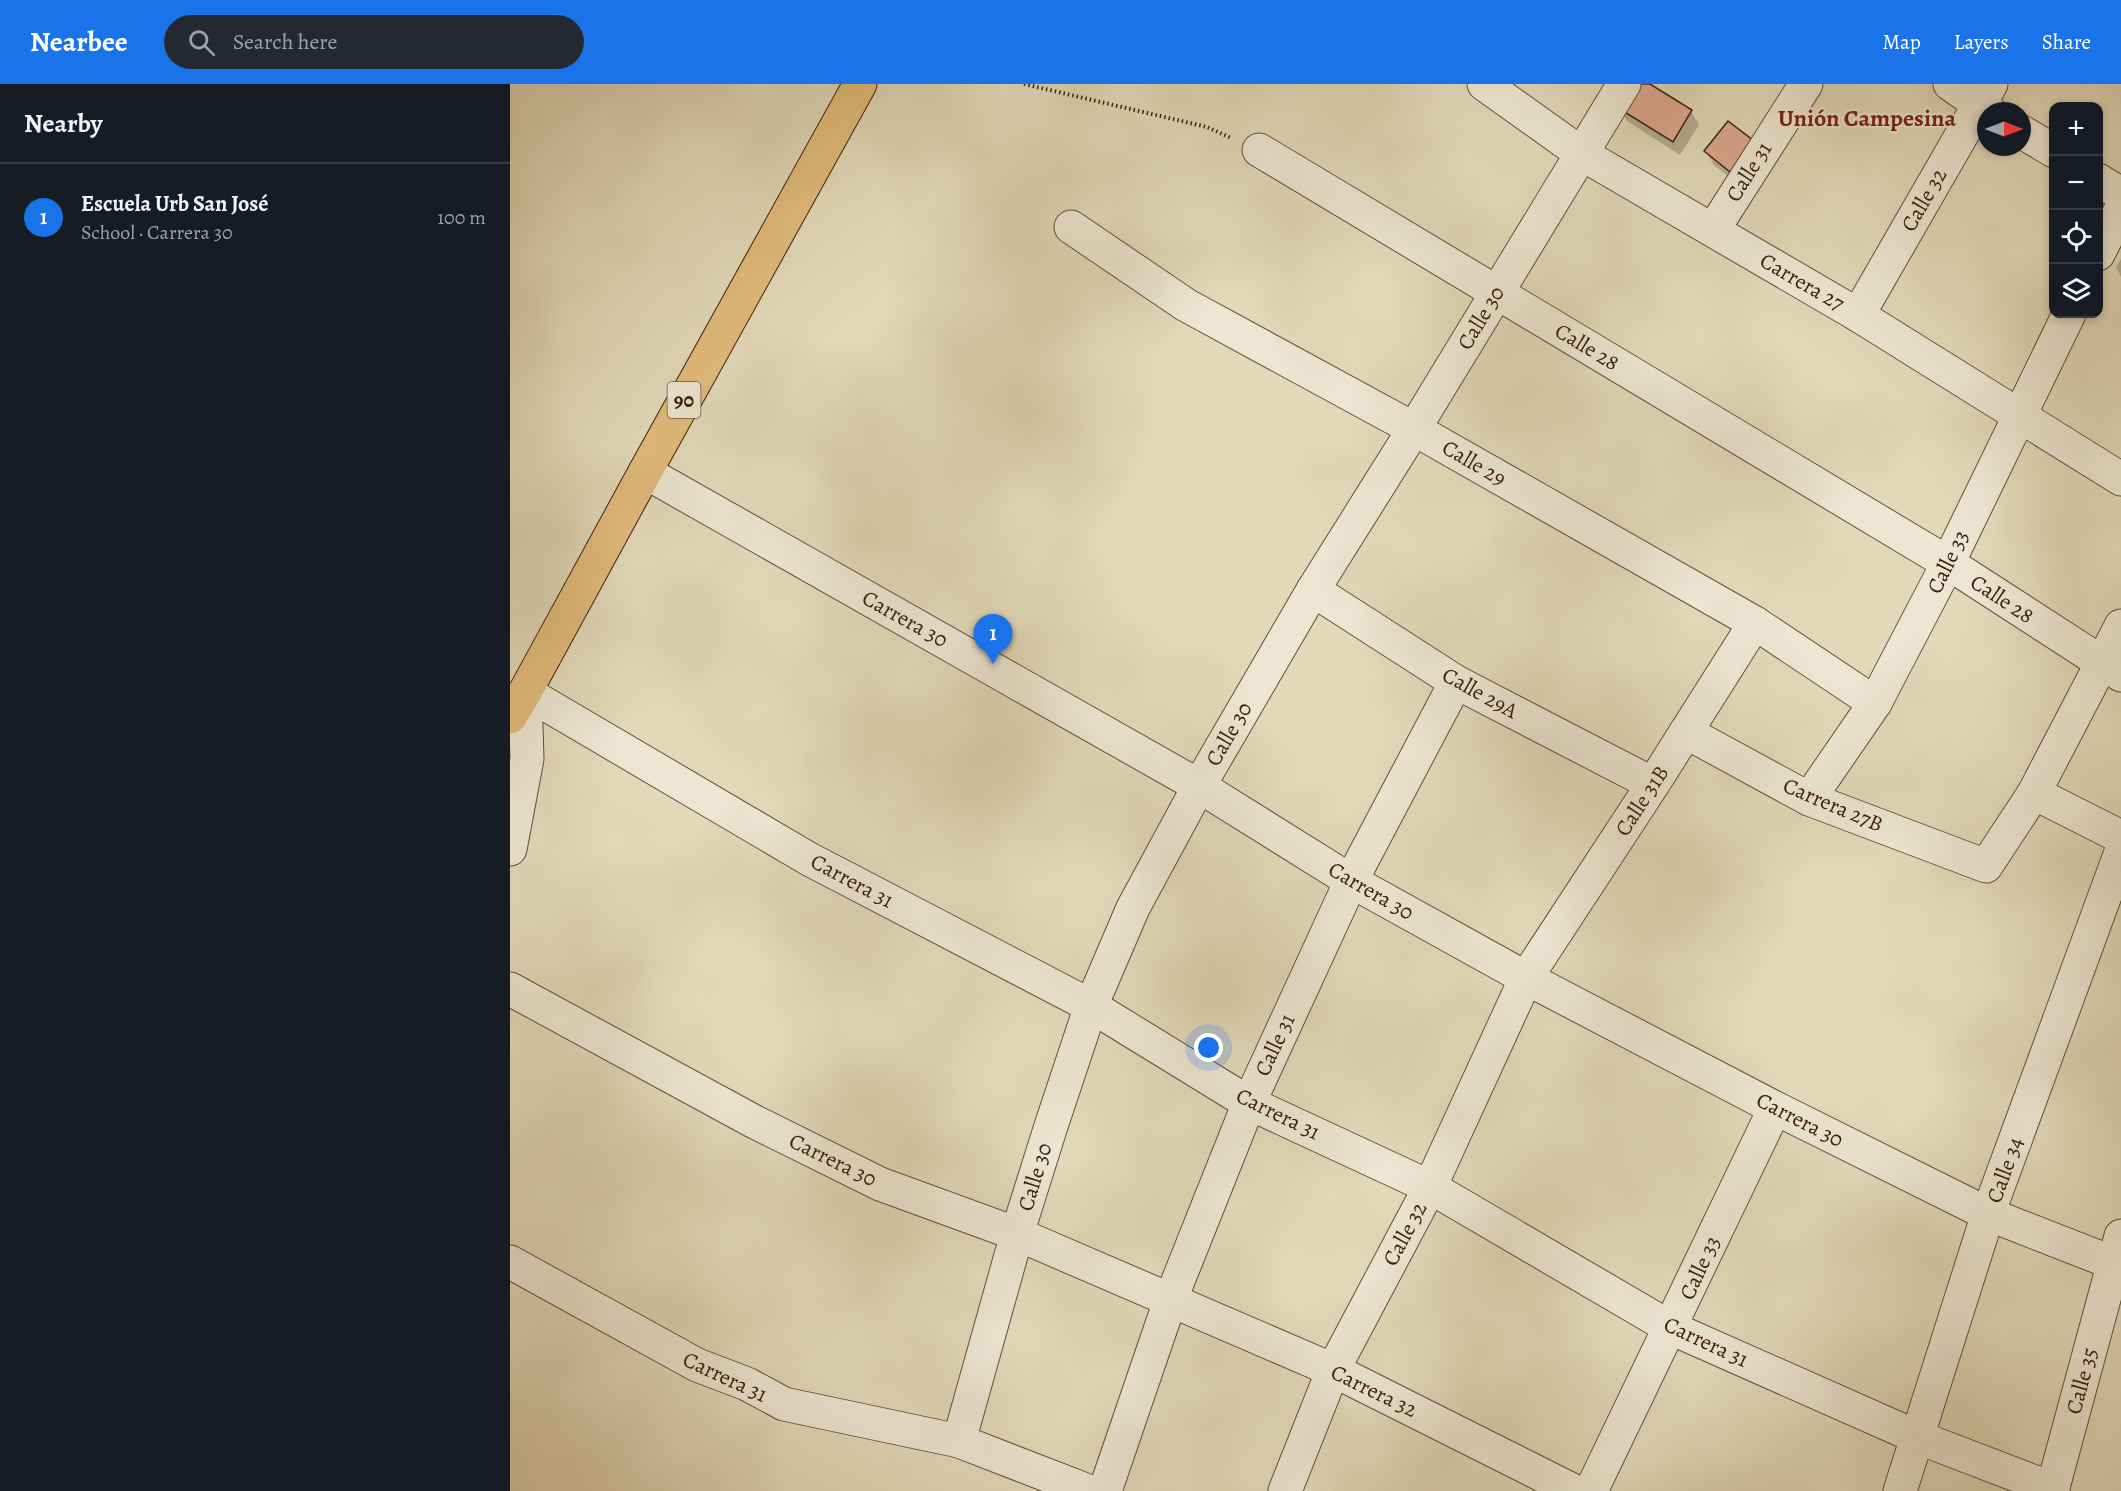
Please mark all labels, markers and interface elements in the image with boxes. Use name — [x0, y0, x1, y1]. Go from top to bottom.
search box — [164, 15, 584, 69]
text: Nearbee — [30, 23, 128, 61]
icon: search — [185, 26, 218, 59]
text: Search here — [233, 27, 337, 57]
text: Map — [1882, 28, 1921, 56]
text: Layers — [1954, 28, 2009, 56]
text: Share — [2042, 28, 2091, 56]
district label: Unión Campesina — [1778, 102, 1956, 134]
north arrow — [1977, 102, 2031, 156]
map controls — [2049, 102, 2103, 318]
button: + — [2049, 102, 2103, 156]
text: Nearby — [24, 106, 103, 141]
street label: Calle 31 — [1719, 136, 1779, 208]
button: − — [2049, 156, 2103, 210]
street label: Calle 32 — [1894, 163, 1954, 237]
text: Escuela Urb San José — [81, 189, 268, 219]
text: 1 — [40, 204, 47, 231]
text: 100 m — [437, 204, 486, 231]
button: locate — [2049, 210, 2103, 264]
text: School · Carrera 30 — [81, 219, 233, 246]
street label: Carrera 27 — [1754, 246, 1850, 319]
button: layers — [2049, 264, 2103, 318]
street label: Calle 30 — [1450, 280, 1512, 356]
street label: Calle 28 — [1549, 316, 1625, 378]
road number: 90 — [668, 382, 700, 418]
street label: Calle 29 — [1436, 433, 1512, 493]
street label: Calle 33 — [1920, 525, 1976, 599]
street label: Calle 28 — [1964, 567, 2040, 631]
street label: Carrera 30 — [857, 583, 953, 655]
pin: 1 — [974, 614, 1012, 664]
street label: Calle 29A — [1437, 660, 1524, 727]
street label: Calle 30 — [1199, 696, 1259, 772]
street label: Calle 31B — [1608, 760, 1676, 842]
street label: Carrera 27B — [1778, 770, 1888, 840]
street label: Carrera 31 — [805, 847, 899, 915]
street label: Carrera 30 — [1323, 854, 1419, 928]
street label: Calle 31 — [1248, 1009, 1302, 1081]
your location — [1194, 1033, 1223, 1062]
street label: Carrera 31 — [1231, 1081, 1325, 1147]
street label: Carrera 30 — [1751, 1085, 1849, 1155]
street label: Carrera 30 — [784, 1126, 882, 1194]
street label: Calle 34 — [1979, 1133, 2031, 1207]
street label: Calle 30 — [1010, 1139, 1060, 1215]
street label: Calle 32 — [1376, 1197, 1434, 1271]
street label: Calle 33 — [1672, 1231, 1728, 1305]
street label: Carrera 31 — [1659, 1309, 1753, 1375]
street label: Carrera 31 — [678, 1344, 772, 1410]
street label: Calle 35 — [2059, 1344, 2105, 1418]
street label: Carrera 32 — [1326, 1357, 1422, 1425]

